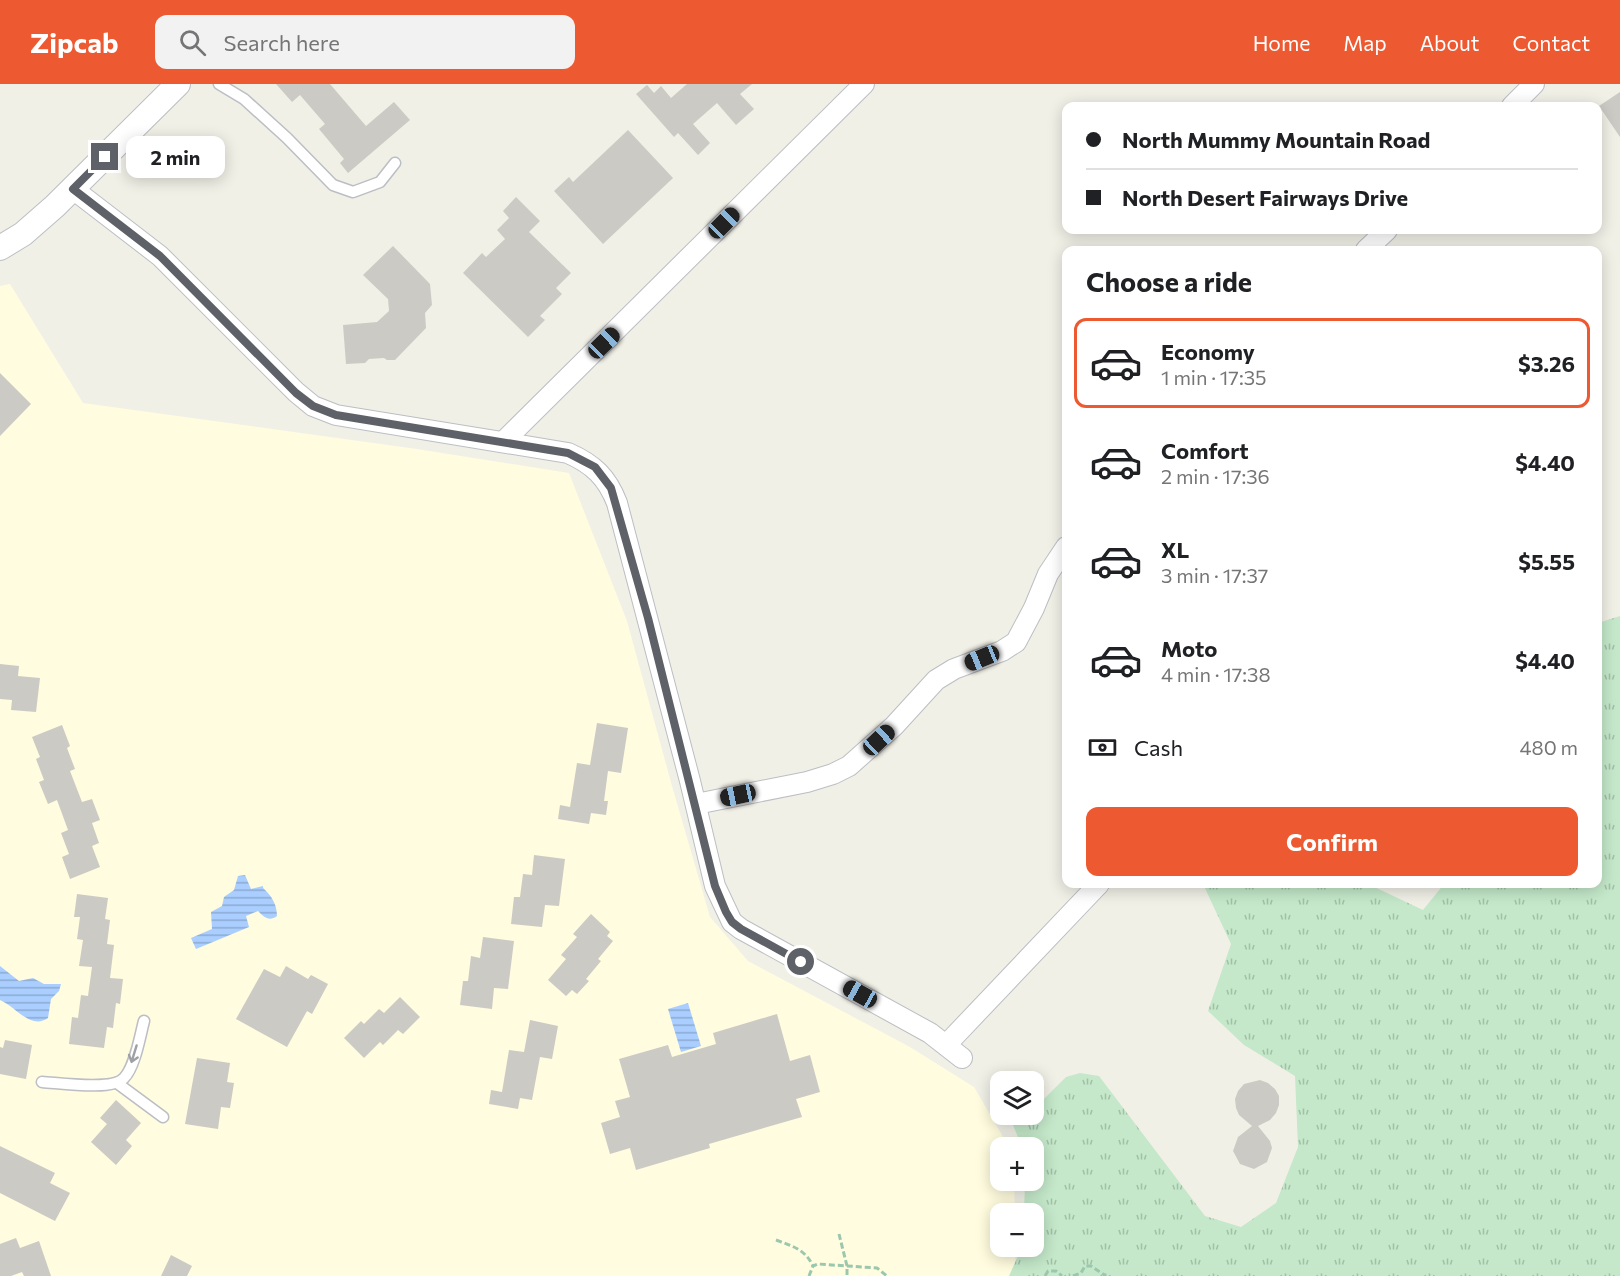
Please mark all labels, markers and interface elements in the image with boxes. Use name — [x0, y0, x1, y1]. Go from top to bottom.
search box — [155, 15, 575, 69]
text: Zipcab — [30, 25, 119, 59]
icon: search — [176, 26, 209, 59]
text: Search here — [224, 29, 340, 56]
text: Home — [1253, 30, 1310, 55]
text: Map — [1343, 30, 1387, 55]
text: About — [1420, 30, 1479, 55]
text: Contact — [1512, 30, 1590, 55]
text: North Mummy Mountain Road — [1122, 126, 1430, 153]
callout: 2 min — [126, 136, 225, 178]
route end — [91, 143, 118, 170]
text: 2 min — [151, 145, 200, 169]
text: North Desert Fairways Drive — [1122, 184, 1408, 211]
car — [705, 204, 743, 242]
text: Choose a ride — [1086, 265, 1252, 298]
car — [585, 324, 623, 362]
icon: car — [1089, 336, 1143, 390]
text: Economy — [1161, 338, 1255, 365]
text: $3.26 — [1518, 350, 1575, 377]
text: 1 min · 17:35 — [1161, 365, 1267, 389]
icon: car — [1089, 435, 1143, 489]
text: Comfort — [1161, 437, 1249, 464]
text: $4.40 — [1515, 449, 1575, 476]
text: 2 min · 17:36 — [1161, 464, 1270, 488]
icon: car — [1089, 534, 1143, 588]
text: XL — [1161, 536, 1189, 563]
text: $5.55 — [1518, 548, 1575, 575]
text: 3 min · 17:37 — [1161, 563, 1268, 587]
icon: car — [1089, 633, 1143, 687]
text: Moto — [1161, 635, 1217, 662]
car — [962, 643, 1002, 673]
text: $4.40 — [1515, 647, 1575, 674]
text: 4 min · 17:38 — [1161, 662, 1271, 686]
car — [860, 721, 898, 759]
icon: cash — [1086, 731, 1119, 764]
text: Cash — [1134, 734, 1183, 761]
text: 480 m — [1520, 735, 1578, 759]
car — [719, 782, 757, 808]
button: Confirm — [1086, 807, 1578, 876]
route start — [787, 948, 814, 975]
car — [840, 977, 880, 1011]
one-way arrow — [128, 1044, 139, 1063]
map controls — [990, 1071, 1044, 1257]
button: layers — [990, 1071, 1044, 1125]
button: + — [990, 1137, 1044, 1191]
button: − — [990, 1203, 1044, 1257]

